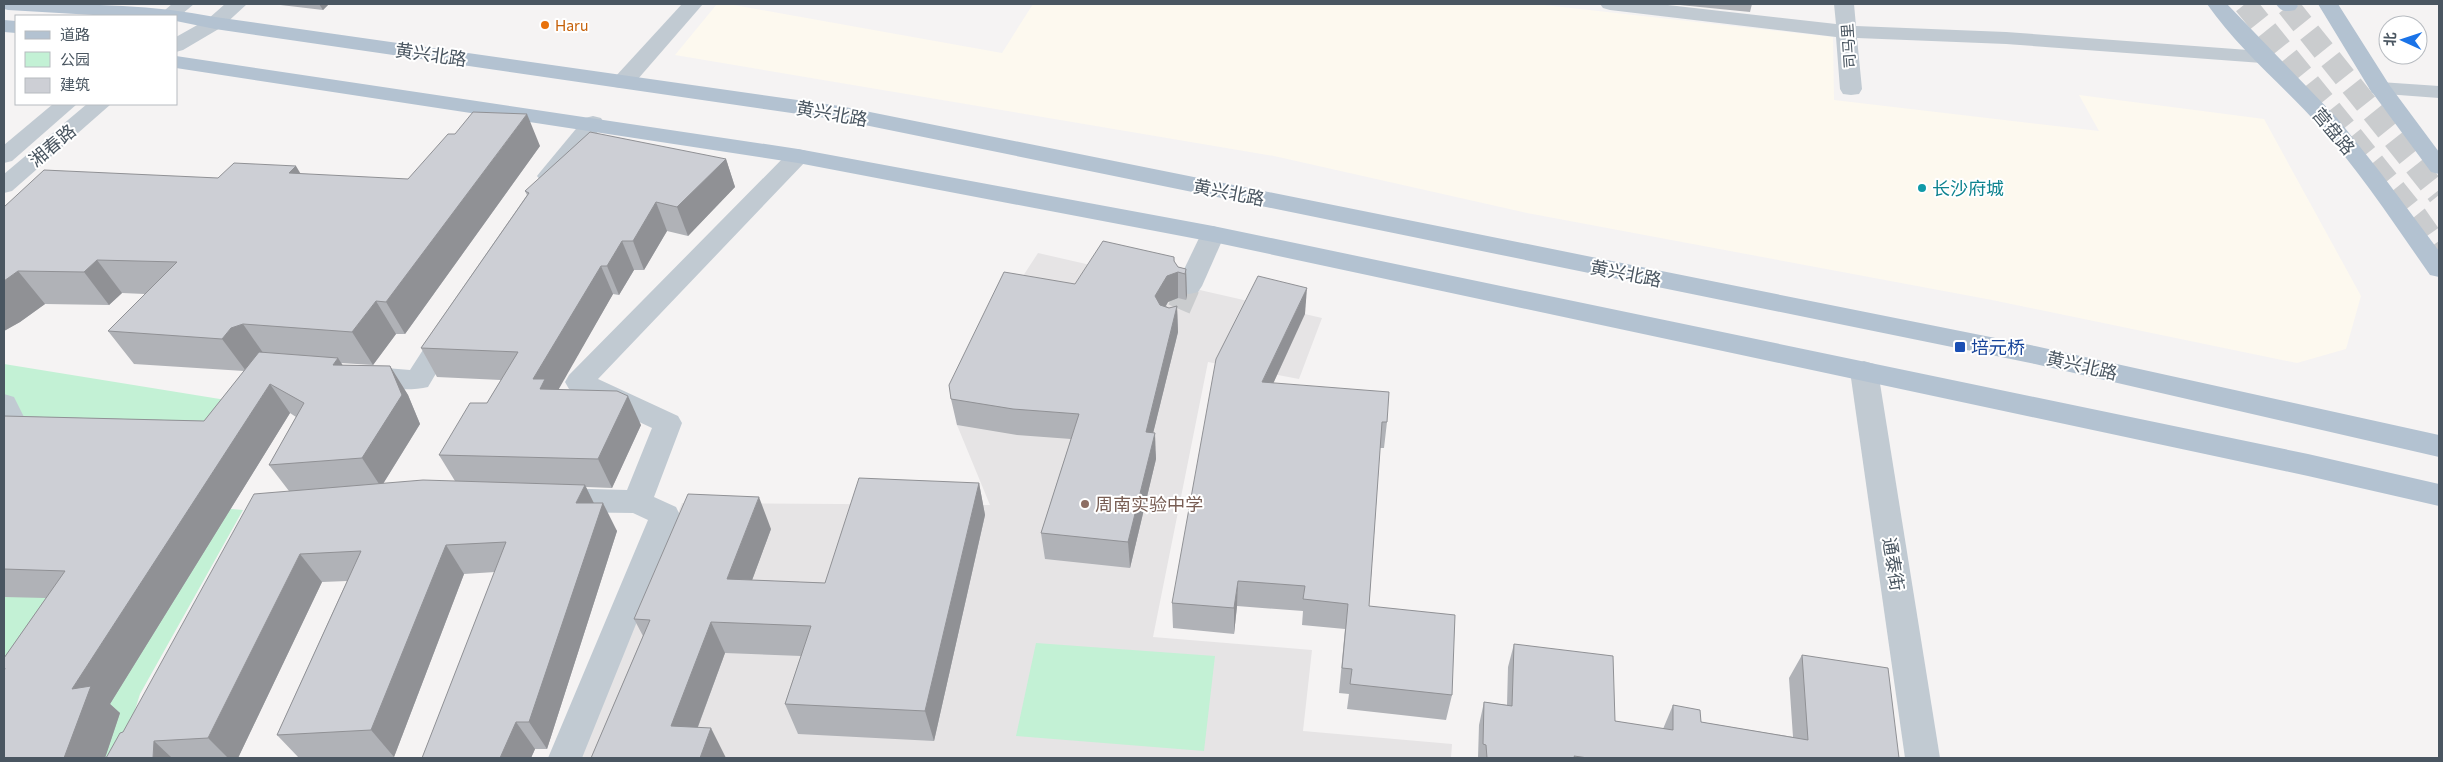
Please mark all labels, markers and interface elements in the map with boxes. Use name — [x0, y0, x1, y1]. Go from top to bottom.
legend — [15, 15, 178, 105]
north arrow — [2378, 15, 2428, 65]
place label: Haru — [555, 16, 588, 34]
marker: Haru — [539, 19, 551, 31]
street label: 司马里 — [1837, 23, 1859, 69]
text: 道路 — [60, 25, 90, 43]
text: 北 — [2381, 32, 2398, 47]
street label: 黄兴北路 — [394, 38, 468, 70]
text: 公园 — [60, 50, 90, 68]
text: 建筑 — [60, 75, 90, 93]
street label: 黄兴北路 — [795, 96, 869, 130]
street label: 营盘路 — [2308, 103, 2360, 159]
street label: 湘春路 — [24, 119, 80, 171]
street label: 黄兴北路 — [1192, 174, 1266, 210]
place label: 长沙府城 — [1932, 177, 2004, 199]
marker: 长沙府城 — [1916, 182, 1928, 194]
street label: 黄兴北路 — [1589, 255, 1663, 291]
place label: 培元桥 — [1971, 336, 2025, 358]
marker: 培元桥 — [1953, 340, 1967, 354]
street label: 黄兴北路 — [2044, 346, 2120, 384]
place label: 周南实验中学 — [1095, 493, 1203, 515]
marker: 周南实验中学 — [1079, 498, 1091, 510]
street label: 通泰街 — [1879, 536, 1909, 592]

